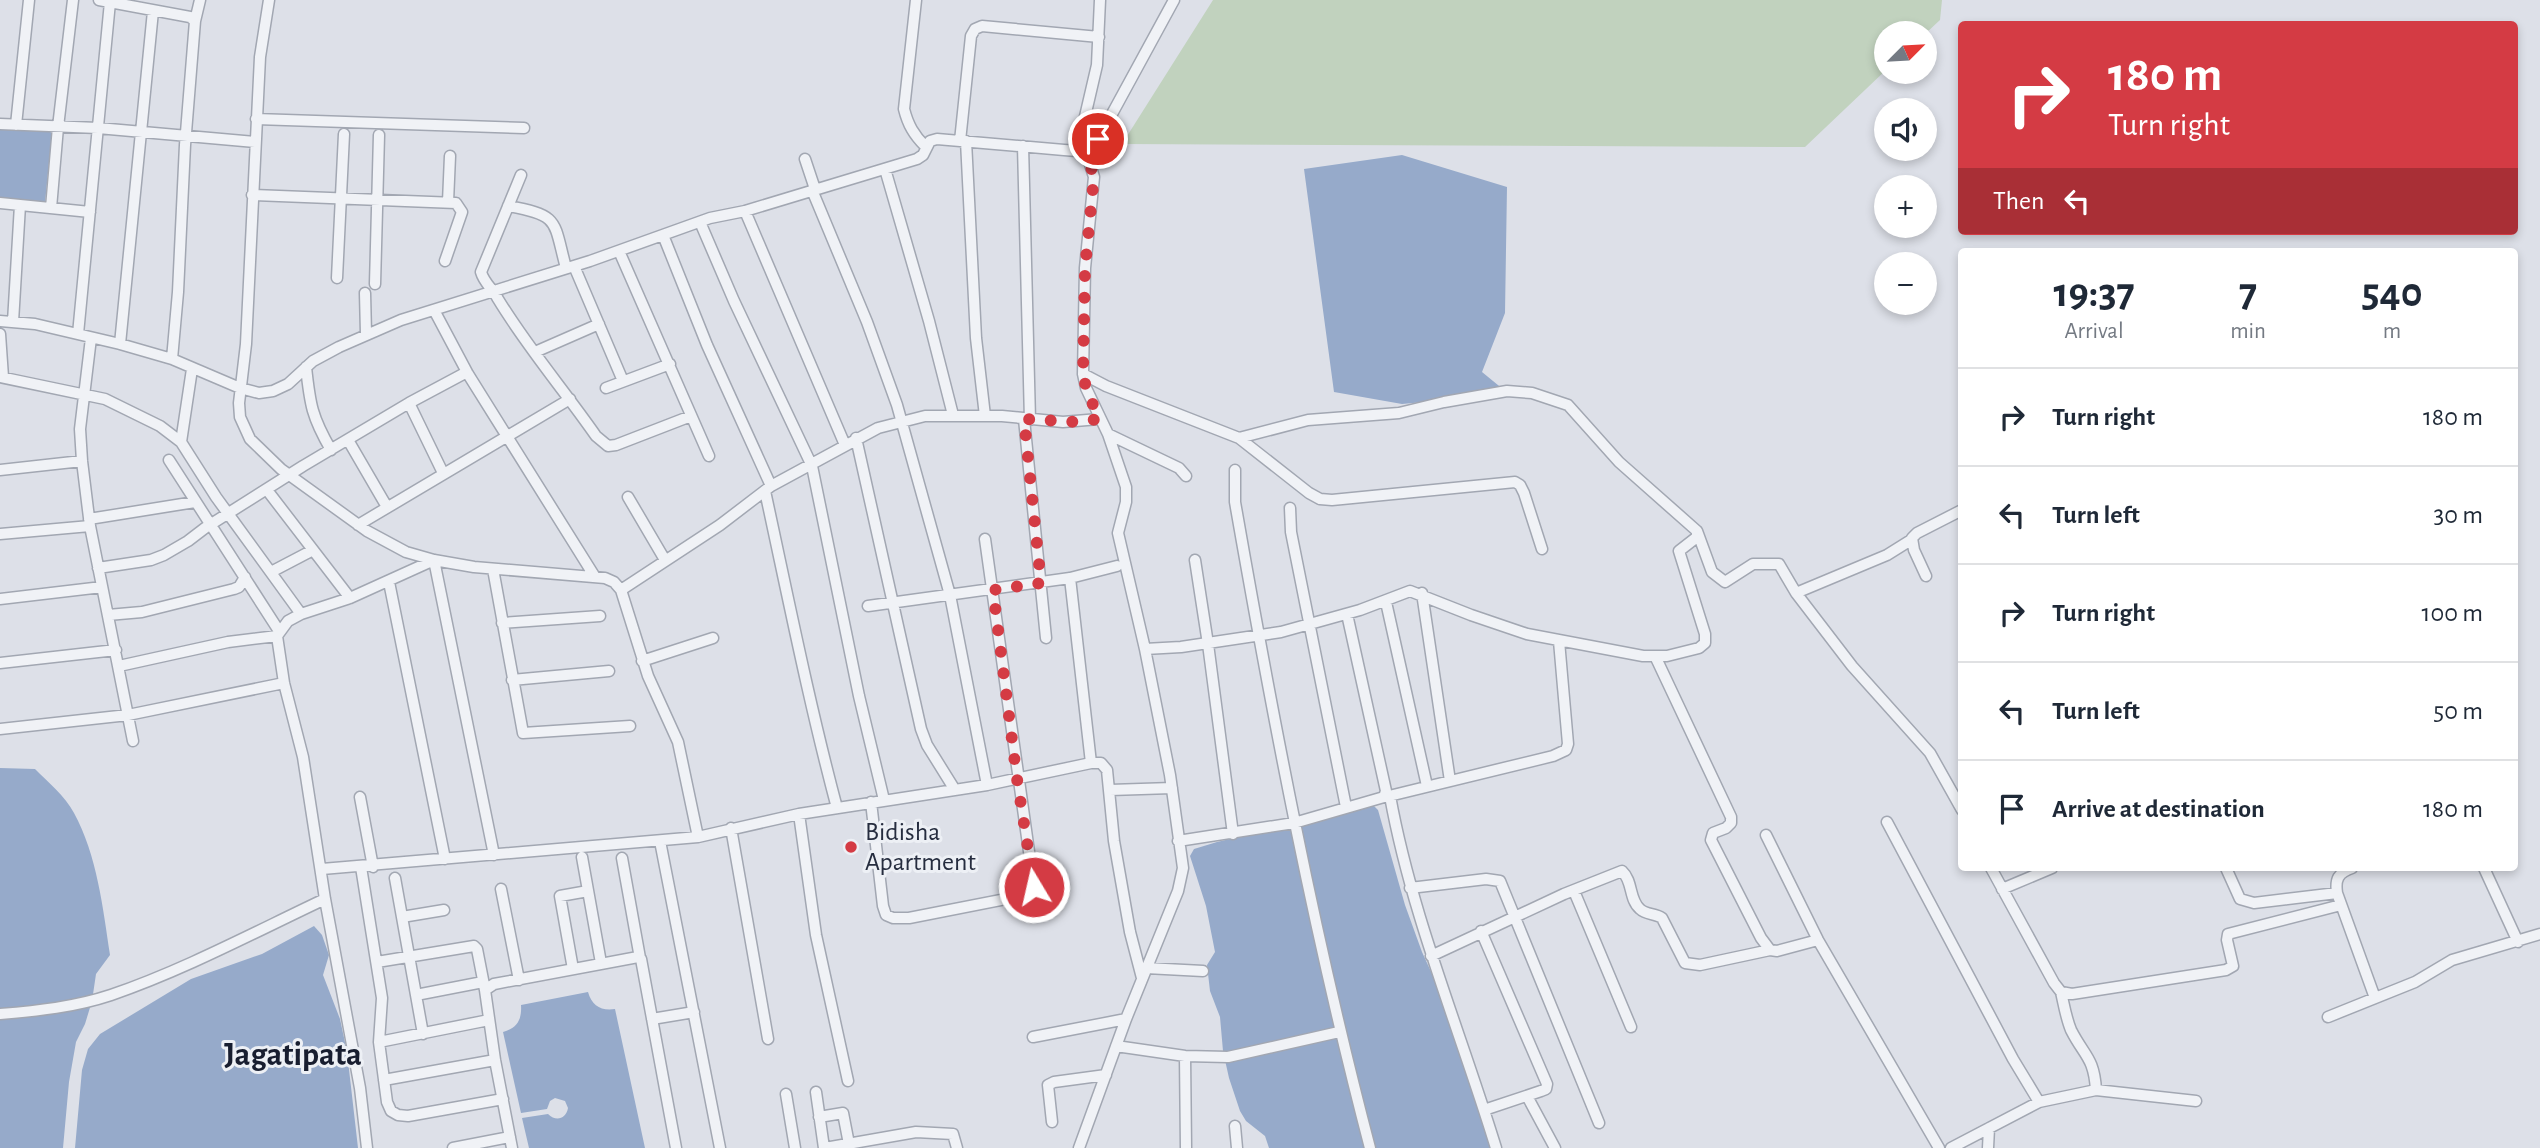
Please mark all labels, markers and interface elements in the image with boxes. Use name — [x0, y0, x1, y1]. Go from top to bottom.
north arrow — [1874, 21, 1937, 84]
map controls — [1874, 21, 1937, 315]
icon: right — [1993, 49, 2084, 140]
text: 180 m — [2108, 51, 2222, 100]
button: sound — [1874, 98, 1937, 161]
pin — [1068, 109, 1128, 169]
text: Turn right — [2108, 109, 2230, 141]
icon: arrive — [1079, 120, 1117, 158]
button: + — [1874, 175, 1937, 238]
icon: left — [2058, 182, 2096, 220]
text: Then — [1993, 188, 2044, 214]
button: − — [1874, 252, 1937, 315]
text: 19:37 — [2053, 272, 2135, 314]
text: 7 — [2239, 272, 2257, 314]
text: 540 — [2361, 272, 2423, 314]
text: Arrival — [2064, 320, 2124, 343]
text: min — [2230, 320, 2266, 343]
text: m — [2383, 320, 2401, 343]
icon: right — [1993, 398, 2031, 436]
text: Turn right — [2052, 404, 2155, 430]
text: 180 m — [2423, 404, 2483, 430]
icon: left — [1993, 496, 2031, 534]
text: Turn left — [2052, 502, 2140, 528]
text: 30 m — [2433, 502, 2483, 528]
icon: right — [1993, 594, 2031, 632]
text: Turn right — [2052, 600, 2155, 626]
text: 100 m — [2422, 600, 2483, 626]
icon: left — [1993, 692, 2031, 730]
text: Turn left — [2052, 698, 2140, 724]
text: 50 m — [2433, 698, 2483, 724]
icon: arrive — [1993, 790, 2031, 828]
text: Arrive at destination — [2052, 796, 2265, 822]
text: 180 m — [2423, 796, 2483, 822]
place label: Bidisha Apartment — [865, 819, 976, 875]
marker: Bidisha Apartment — [843, 839, 859, 855]
position arrow — [997, 850, 1071, 924]
district label: Jagatipata — [224, 1039, 362, 1072]

